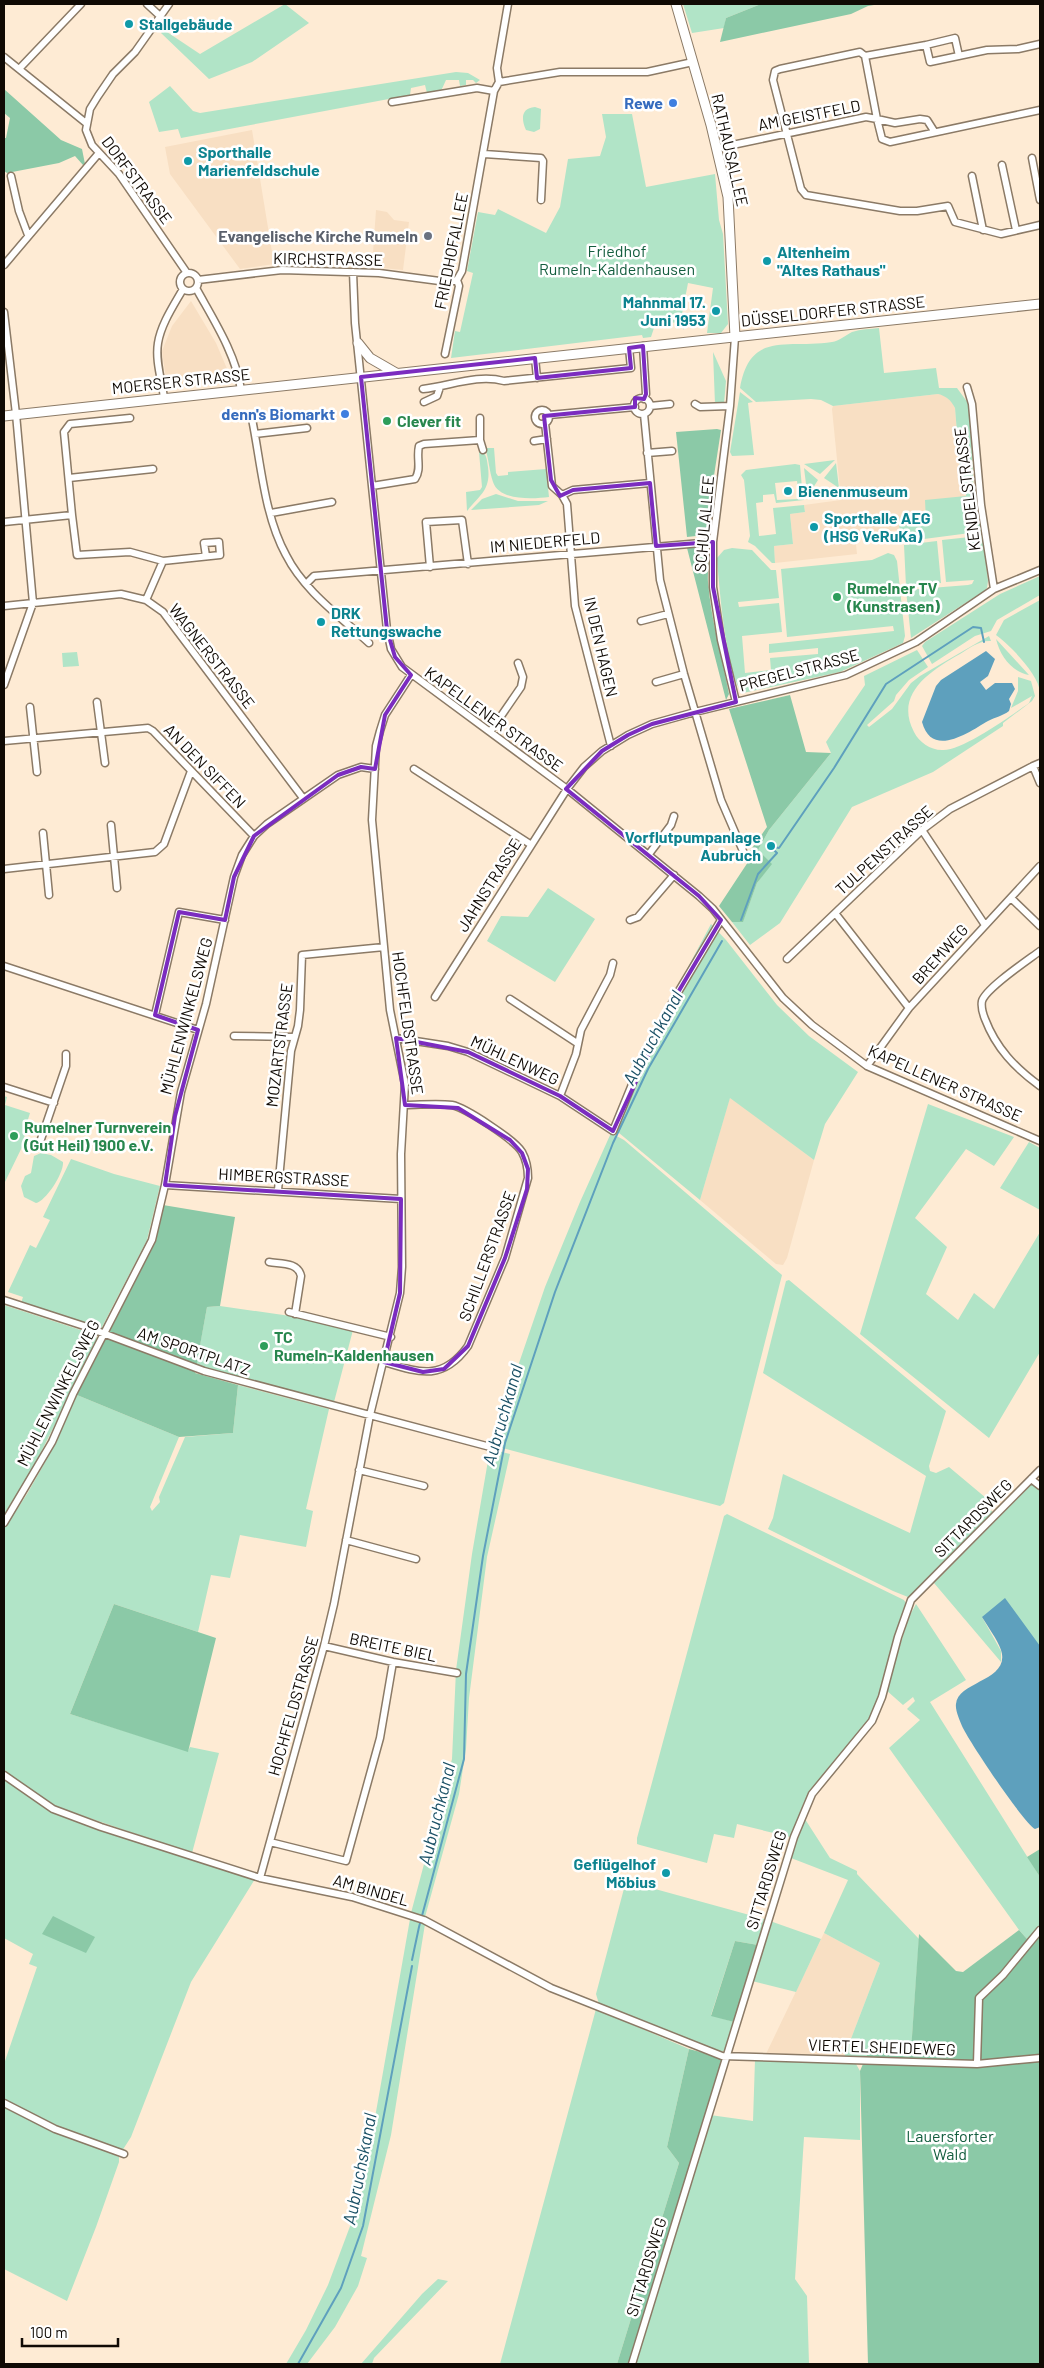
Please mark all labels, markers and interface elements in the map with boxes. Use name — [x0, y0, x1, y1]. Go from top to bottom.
place label: Stallgebäude — [139, 14, 233, 33]
marker: Stallgebäude — [123, 18, 135, 30]
street label: RATHAUSALLEE — [708, 92, 753, 208]
place label: Rewe — [624, 93, 663, 112]
street label: AM GEISTFELD — [756, 95, 862, 134]
marker: Rewe — [667, 97, 679, 109]
street label: DORFSTRASSE — [98, 132, 176, 227]
place label: Sporthalle Marienfeldschule — [198, 142, 320, 179]
marker: Sporthalle Marienfeldschule — [182, 155, 194, 167]
street label: FRIEDHOFALLEE — [430, 191, 471, 311]
place label: Evangelische Kirche Rumeln — [218, 226, 418, 245]
marker: Evangelische Kirche Rumeln — [422, 230, 434, 242]
park label: Friedhof Rumeln-Kaldenhausen — [539, 241, 695, 278]
place label: Altenheim "Altes Rathaus" — [777, 242, 886, 279]
street label: KIRCHSTRASSE — [273, 248, 383, 269]
marker: Altenheim "Altes Rathaus" — [761, 255, 773, 267]
street label: DÜSSELDORFER STRASSE — [740, 291, 926, 330]
place label: Mahnmal 17. Juni 1953 — [623, 292, 706, 329]
marker: Mahnmal 17. Juni 1953 — [710, 305, 722, 317]
street label: MOERSER STRASSE — [111, 364, 251, 397]
place label: denn's Biomarkt — [221, 404, 335, 423]
marker: denn's Biomarkt — [339, 408, 351, 420]
place label: Clever fit — [397, 411, 461, 430]
marker: Clever fit — [381, 415, 393, 427]
street label: KENDELSTRASSE — [949, 426, 984, 552]
street label: SCHULALLEE — [690, 475, 717, 573]
place label: Bienenmuseum — [798, 481, 908, 500]
marker: Bienenmuseum — [782, 485, 794, 497]
place label: Sporthalle AEG (HSG VeRuKa) — [823, 508, 931, 545]
marker: Sporthalle AEG (HSG VeRuKa) — [808, 521, 820, 533]
street label: IM NIEDERFELD — [489, 527, 601, 556]
place label: Rumelner TV (Kunstrasen) — [846, 578, 940, 615]
marker: Rumelner TV (Kunstrasen) — [831, 591, 843, 603]
street label: IN DEN HAGEN — [581, 595, 622, 699]
street label: WAGNERSTRASSE — [166, 599, 259, 712]
place label: DRK Rettungswache — [331, 603, 442, 640]
marker: DRK Rettungswache — [315, 616, 327, 628]
street label: PREGELSTRASSE — [737, 644, 861, 695]
street label: KAPELLENER STRASSE — [421, 662, 567, 775]
street label: AN DEN SIFFEN — [160, 720, 250, 812]
street label: TULPENSTRASSE — [831, 801, 936, 898]
place label: Vorflutpumpanlage Aubruch — [625, 827, 761, 864]
street label: JAHNSTRASSE — [452, 835, 525, 935]
marker: Vorflutpumpanlage Aubruch — [765, 840, 777, 852]
street label: BREMWEG — [908, 920, 972, 988]
street label: MÜHLENWINKELSWEG — [155, 935, 216, 1097]
street label: HOCHFELDSTRASSE — [389, 950, 428, 1096]
street label: MOZARTSTRASSE — [261, 982, 296, 1108]
water label: Aubruchkanal — [617, 986, 687, 1089]
street label: MÜHLENWEG — [468, 1031, 562, 1088]
street label: KAPELLENER STRASSE — [865, 1040, 1025, 1125]
place label: Rumelner Turnverein (Gut Heil) 1900 e.V. — [23, 1117, 171, 1154]
marker: Rumelner Turnverein (Gut Heil) 1900 e.V. — [8, 1130, 20, 1142]
street label: HIMBERGSTRASSE — [218, 1164, 350, 1189]
street label: SCHILLERSTRASSE — [454, 1188, 519, 1324]
street label: MÜHLENWINKELSWEG — [12, 1316, 103, 1469]
street label: AM SPORTPLATZ — [135, 1322, 253, 1379]
place label: TC Rumeln-Kaldenhausen — [274, 1327, 434, 1364]
marker: TC Rumeln-Kaldenhausen — [258, 1340, 270, 1352]
water label: Aubruchkanal — [477, 1361, 527, 1468]
street label: SITTARDSWEG — [930, 1475, 1016, 1561]
street label: BREITE BIEL — [348, 1628, 438, 1665]
street label: HOCHFELDSTRASSE — [263, 1634, 322, 1778]
water label: Aubruchkanal — [413, 1760, 459, 1867]
street label: SITTARDSWEG — [741, 1828, 790, 1932]
place label: Geflügelhof Möbius — [573, 1854, 656, 1891]
marker: Geflügelhof Möbius — [660, 1867, 672, 1879]
street label: AM BINDEL — [331, 1870, 411, 1909]
street label: VIERTELSHEIDEWEG — [808, 2034, 956, 2059]
water label: Aubruchskanal — [337, 2111, 381, 2226]
park label: Lauersforter Wald — [906, 2126, 994, 2163]
street label: SITTARDSWEG — [621, 2215, 670, 2319]
scale bar — [22, 2316, 119, 2348]
text: 100 m — [30, 2323, 68, 2341]

